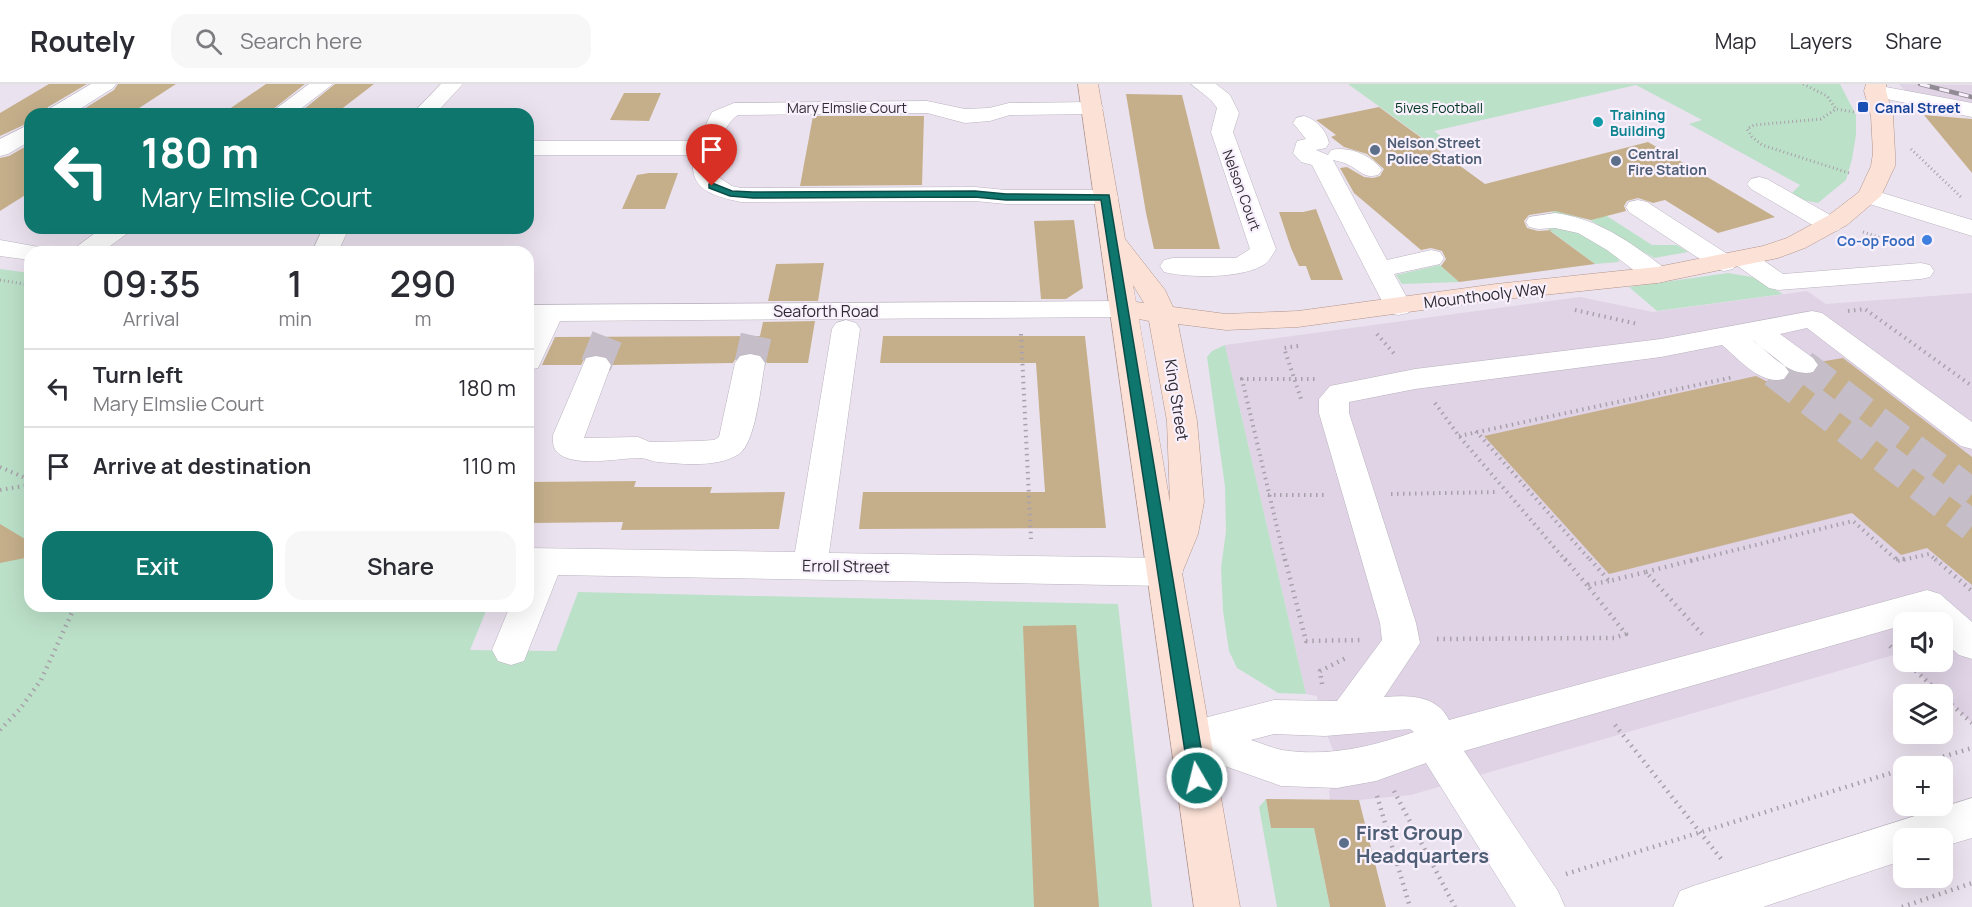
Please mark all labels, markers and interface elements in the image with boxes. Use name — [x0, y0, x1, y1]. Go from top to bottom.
search box — [171, 14, 591, 68]
text: Routely — [30, 22, 135, 60]
icon: search — [192, 25, 225, 58]
text: Search here — [240, 26, 362, 56]
text: Map — [1715, 27, 1756, 55]
text: Layers — [1789, 27, 1852, 55]
text: Share — [1885, 27, 1942, 55]
street label: Mary Elmslie Court — [787, 98, 907, 117]
park label: 5ives Football — [1395, 98, 1483, 117]
place label: Canal Street — [1875, 98, 1961, 117]
marker: Canal Street — [1856, 100, 1870, 114]
place label: Training Building — [1610, 105, 1665, 140]
marker: Training Building — [1591, 115, 1605, 129]
text: 180 m — [141, 123, 259, 181]
pin — [686, 124, 737, 186]
icon: left — [42, 132, 120, 210]
icon: arrive — [695, 133, 728, 166]
place label: Nelson Street Police Station — [1387, 133, 1482, 168]
marker: Nelson Street Police Station — [1368, 143, 1382, 157]
place label: Central Fire Station — [1628, 144, 1707, 179]
street label: Nelson Court — [1219, 147, 1266, 234]
marker: Central Fire Station — [1609, 154, 1623, 168]
text: Mary Elmslie Court — [141, 178, 372, 215]
place label: Co-op Food — [1837, 231, 1915, 250]
marker: Co-op Food — [1920, 233, 1934, 247]
text: 09:35 — [102, 259, 201, 308]
text: 1 — [288, 259, 303, 308]
text: 290 — [390, 259, 456, 308]
street label: Mounthooly Way — [1423, 277, 1548, 313]
street label: Seaforth Road — [773, 300, 879, 322]
text: Arrival — [123, 305, 180, 332]
text: min — [278, 305, 312, 332]
text: m — [414, 305, 431, 332]
street label: King Street — [1160, 358, 1194, 442]
text: Turn left — [93, 360, 183, 390]
icon: left — [42, 372, 75, 405]
text: 180 m — [458, 373, 516, 403]
text: Mary Elmslie Court — [93, 390, 264, 417]
icon: arrive — [42, 450, 75, 483]
text: Arrive at destination — [93, 451, 311, 481]
text: 110 m — [462, 451, 516, 481]
button: Exit — [42, 531, 273, 600]
button: Share — [285, 531, 516, 600]
street label: Erroll Street — [802, 554, 890, 578]
map controls — [1893, 612, 1953, 888]
button: sound — [1893, 612, 1953, 672]
button: layers — [1893, 684, 1953, 744]
position arrow — [1165, 746, 1229, 810]
button: + — [1893, 756, 1953, 816]
place label: First Group Headquarters — [1356, 819, 1489, 869]
button: − — [1893, 828, 1953, 888]
marker: First Group Headquarters — [1337, 836, 1351, 850]

